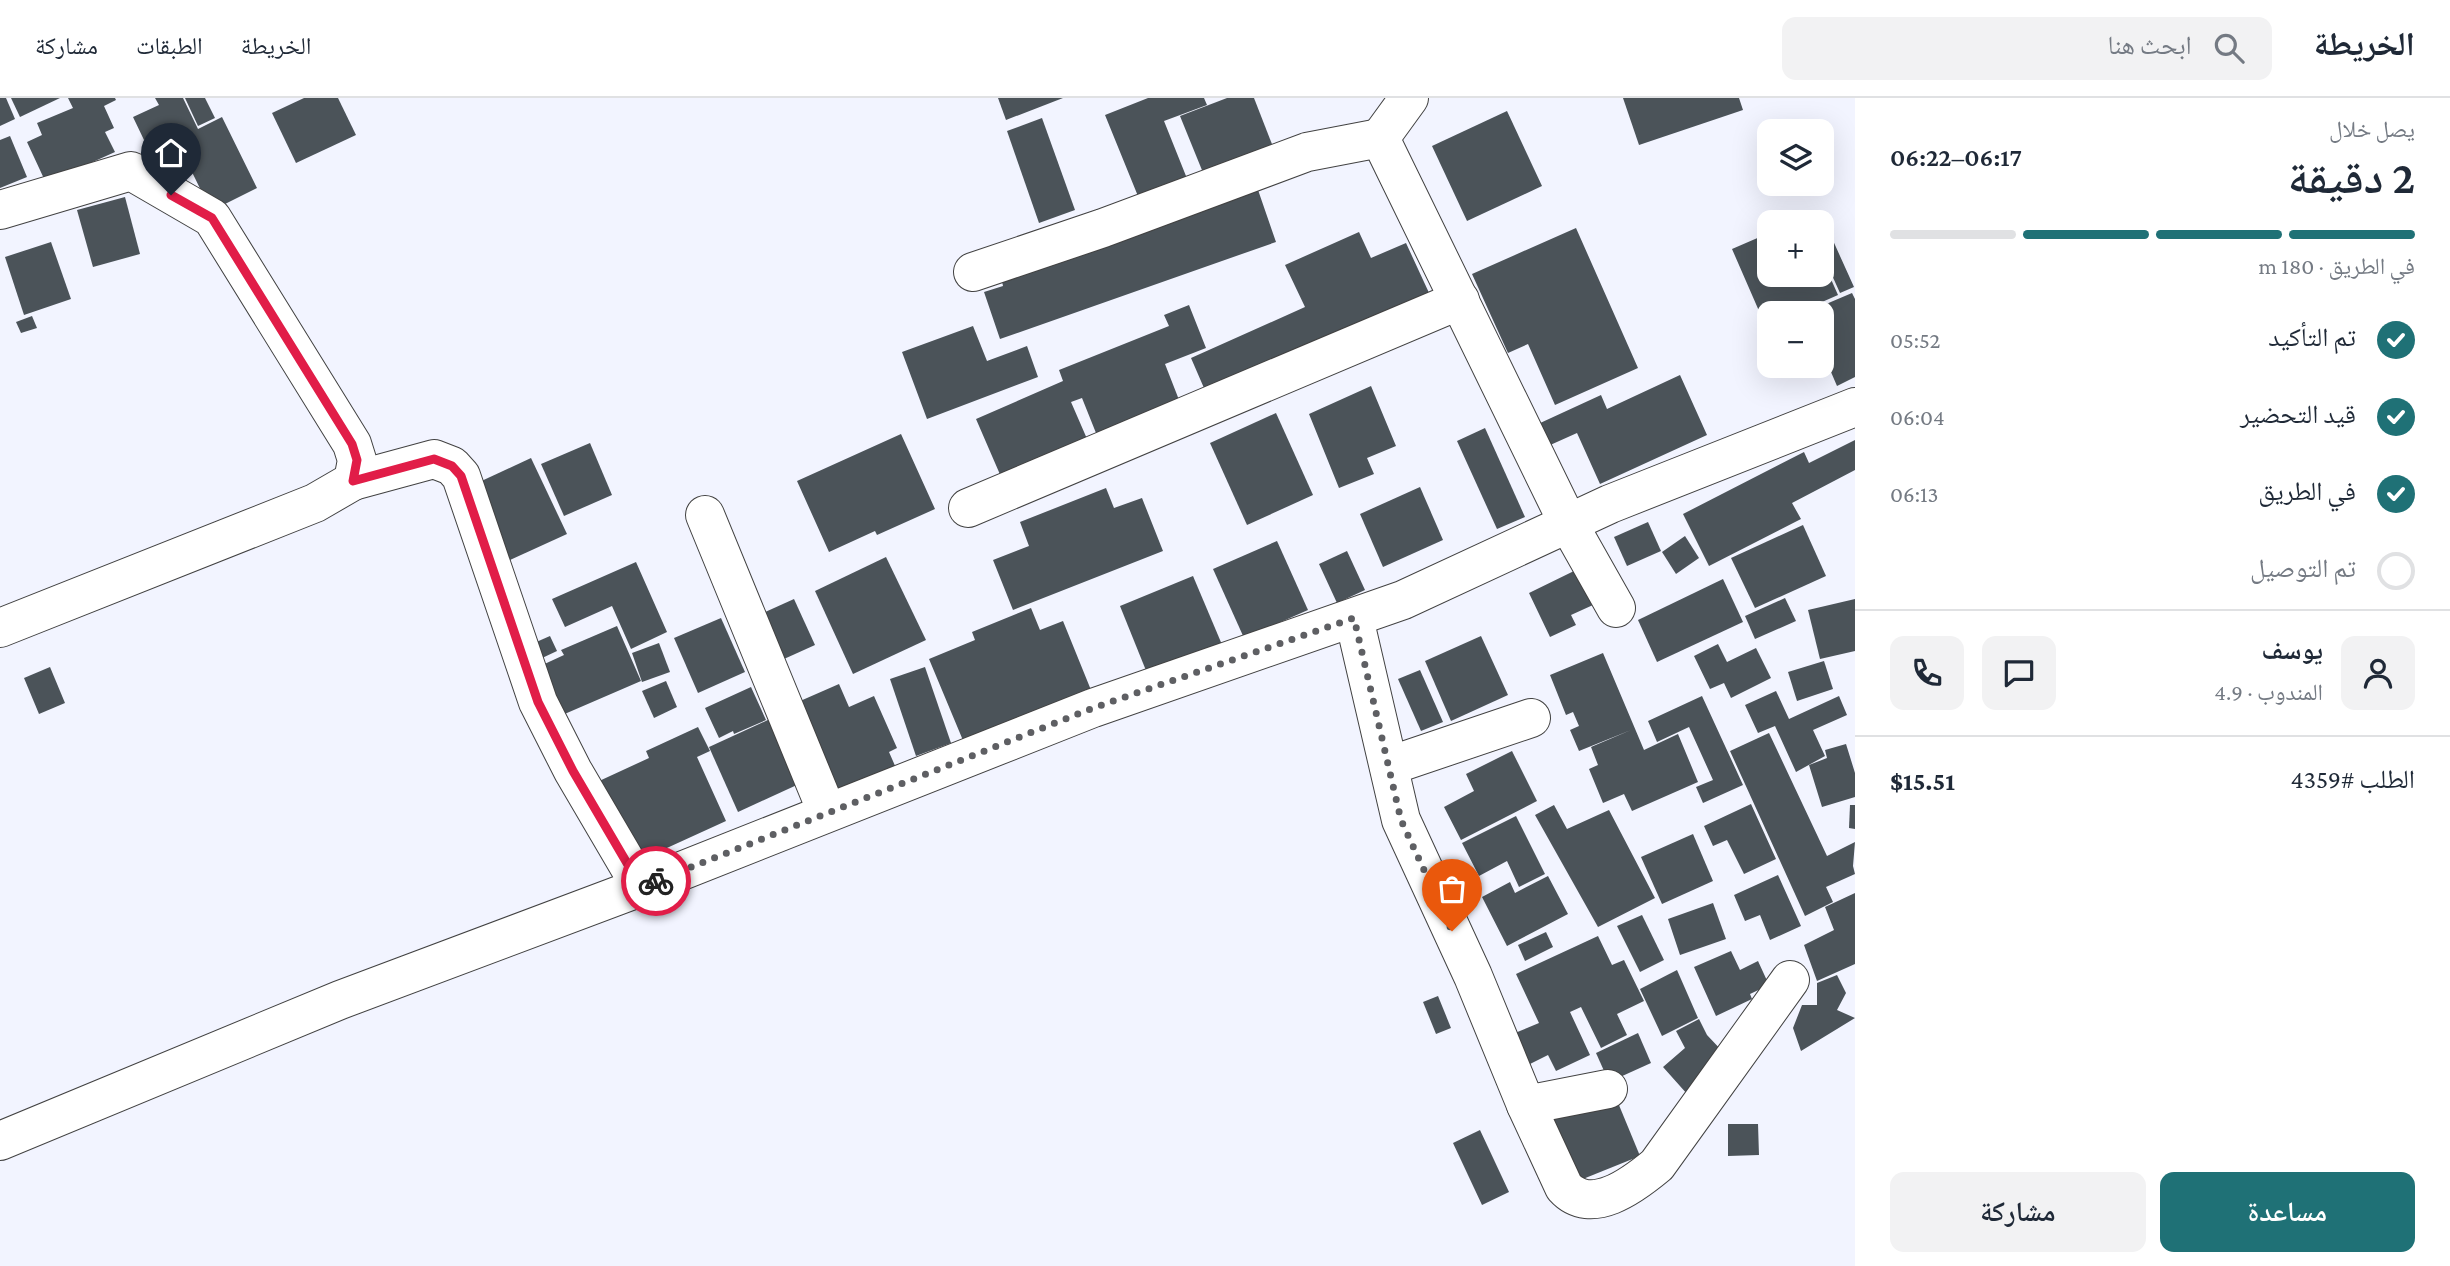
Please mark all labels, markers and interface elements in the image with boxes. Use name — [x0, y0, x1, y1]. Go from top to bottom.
search box — [1782, 17, 2272, 80]
text: الخريطة — [2314, 25, 2415, 62]
icon: search — [2210, 29, 2248, 67]
text: ابحث هنا — [2108, 31, 2192, 60]
text: مشاركة — [35, 32, 98, 59]
text: الطبقات — [136, 32, 203, 59]
text: الخريطة — [241, 32, 311, 59]
text: يصل خلال — [2329, 116, 2415, 142]
map controls — [1757, 119, 1834, 378]
button: layers — [1757, 119, 1834, 196]
pin — [141, 123, 201, 195]
icon: home — [152, 134, 190, 172]
text: 06:17–06:22 — [1890, 143, 2022, 172]
text: 2 دقيقة — [2288, 152, 2415, 203]
button: + — [1757, 210, 1834, 287]
text: في الطريق · 180 m — [2258, 253, 2415, 279]
button: − — [1757, 301, 1834, 378]
icon: check — [2377, 321, 2415, 359]
text: تم التأكيد — [2268, 323, 2356, 352]
text: 05:52 — [1890, 327, 1940, 353]
icon: check — [2377, 398, 2415, 436]
text: قيد التحضير — [2240, 400, 2356, 429]
text: 06:04 — [1890, 404, 1945, 430]
icon: check — [2377, 475, 2415, 513]
text: في الطريق — [2258, 477, 2356, 506]
text: 06:13 — [1890, 481, 1939, 507]
text: تم التوصيل — [2250, 554, 2356, 583]
button: phone — [1890, 636, 1964, 710]
button: chat — [1982, 636, 2056, 710]
text: يوسف — [2262, 636, 2323, 665]
button: person — [2341, 636, 2415, 710]
text: المندوب · 4.9 — [2214, 679, 2323, 705]
text: الطلب #4359 — [2291, 765, 2415, 794]
text: $15.51 — [1890, 767, 1955, 796]
courier — [621, 846, 691, 916]
pin — [1422, 859, 1482, 931]
icon: bike — [637, 862, 675, 900]
icon: bag — [1433, 870, 1471, 908]
button: مشاركة — [1890, 1172, 2146, 1252]
button: مساعدة — [2160, 1172, 2415, 1252]

